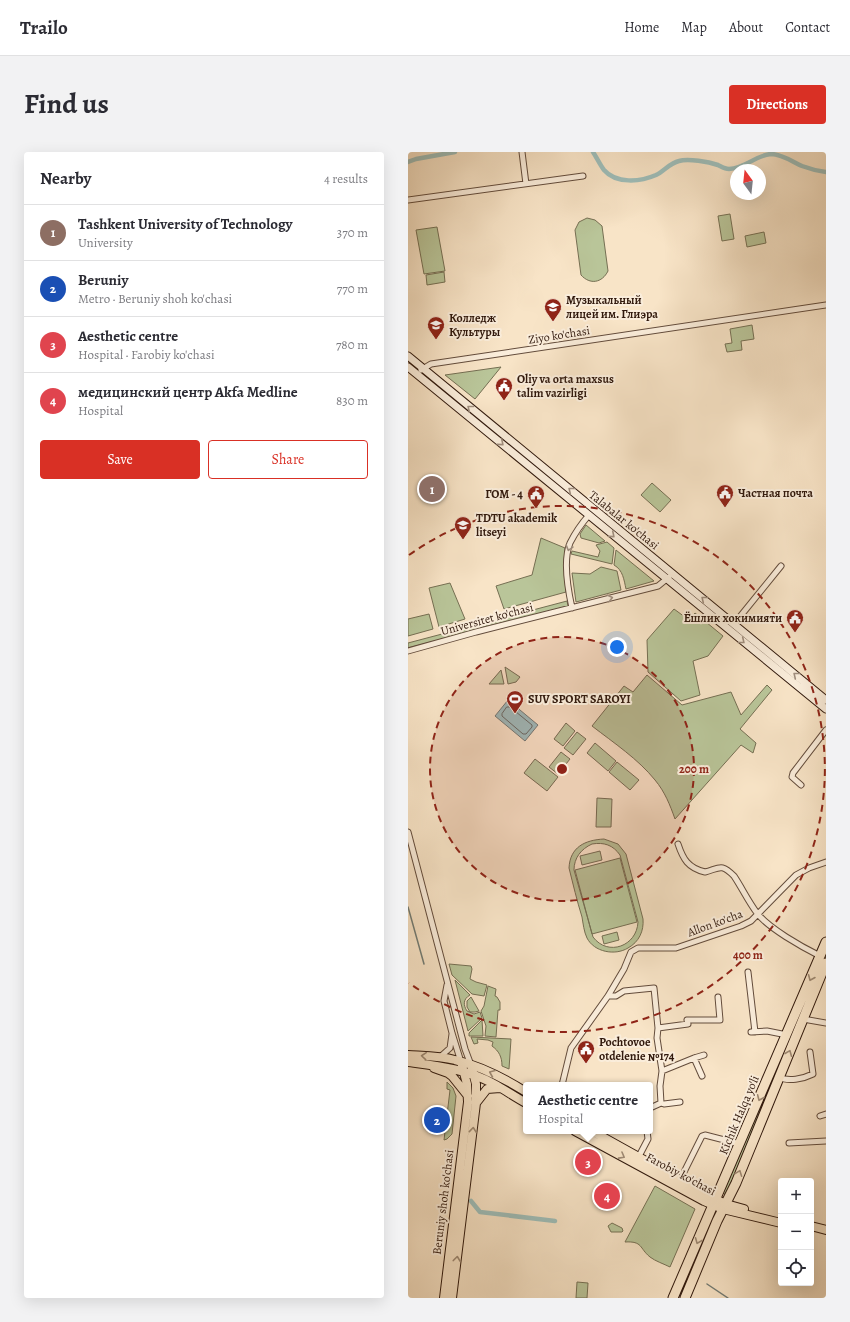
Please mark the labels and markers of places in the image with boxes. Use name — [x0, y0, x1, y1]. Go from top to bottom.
place label: Музыкальный лицей им. Глиэра — [565, 292, 658, 322]
school or university icon: Музыкальный лицей им. Глиэра — [543, 297, 563, 322]
place label: Колледж Культуры — [449, 310, 500, 340]
school or university icon: Колледж Культуры — [426, 315, 446, 340]
place label: Oliy va orta maxsus talim vazirligi — [517, 371, 614, 401]
public building icon: Oliy va orta maxsus talim vazirligi — [494, 376, 514, 401]
pin: 1 — [419, 474, 445, 504]
public building icon: Частная почта — [715, 483, 735, 508]
public building icon: ГОМ - 4 — [526, 484, 546, 509]
place label: Частная почта — [738, 485, 813, 501]
place label: ГОМ - 4 — [485, 486, 523, 502]
place label: TDTU akademik litseyi — [476, 510, 558, 540]
school or university icon: TDTU akademik litseyi — [453, 515, 473, 540]
public building icon: Ёшлик хокимияти — [785, 608, 805, 633]
place label: Ёшлик хокимияти — [684, 610, 782, 626]
sports icon: SUV SPORT SAROYI — [505, 689, 525, 714]
place label: SUV SPORT SAROYI — [528, 691, 631, 707]
centre of rings — [555, 762, 569, 776]
place label: Pochtovoe otdelenie №174 — [599, 1034, 675, 1064]
public building icon: Pochtovoe otdelenie №174 — [576, 1039, 596, 1064]
pin: 2 — [424, 1105, 450, 1135]
pin: 3 — [575, 1147, 601, 1177]
pin: 4 — [594, 1181, 620, 1211]

